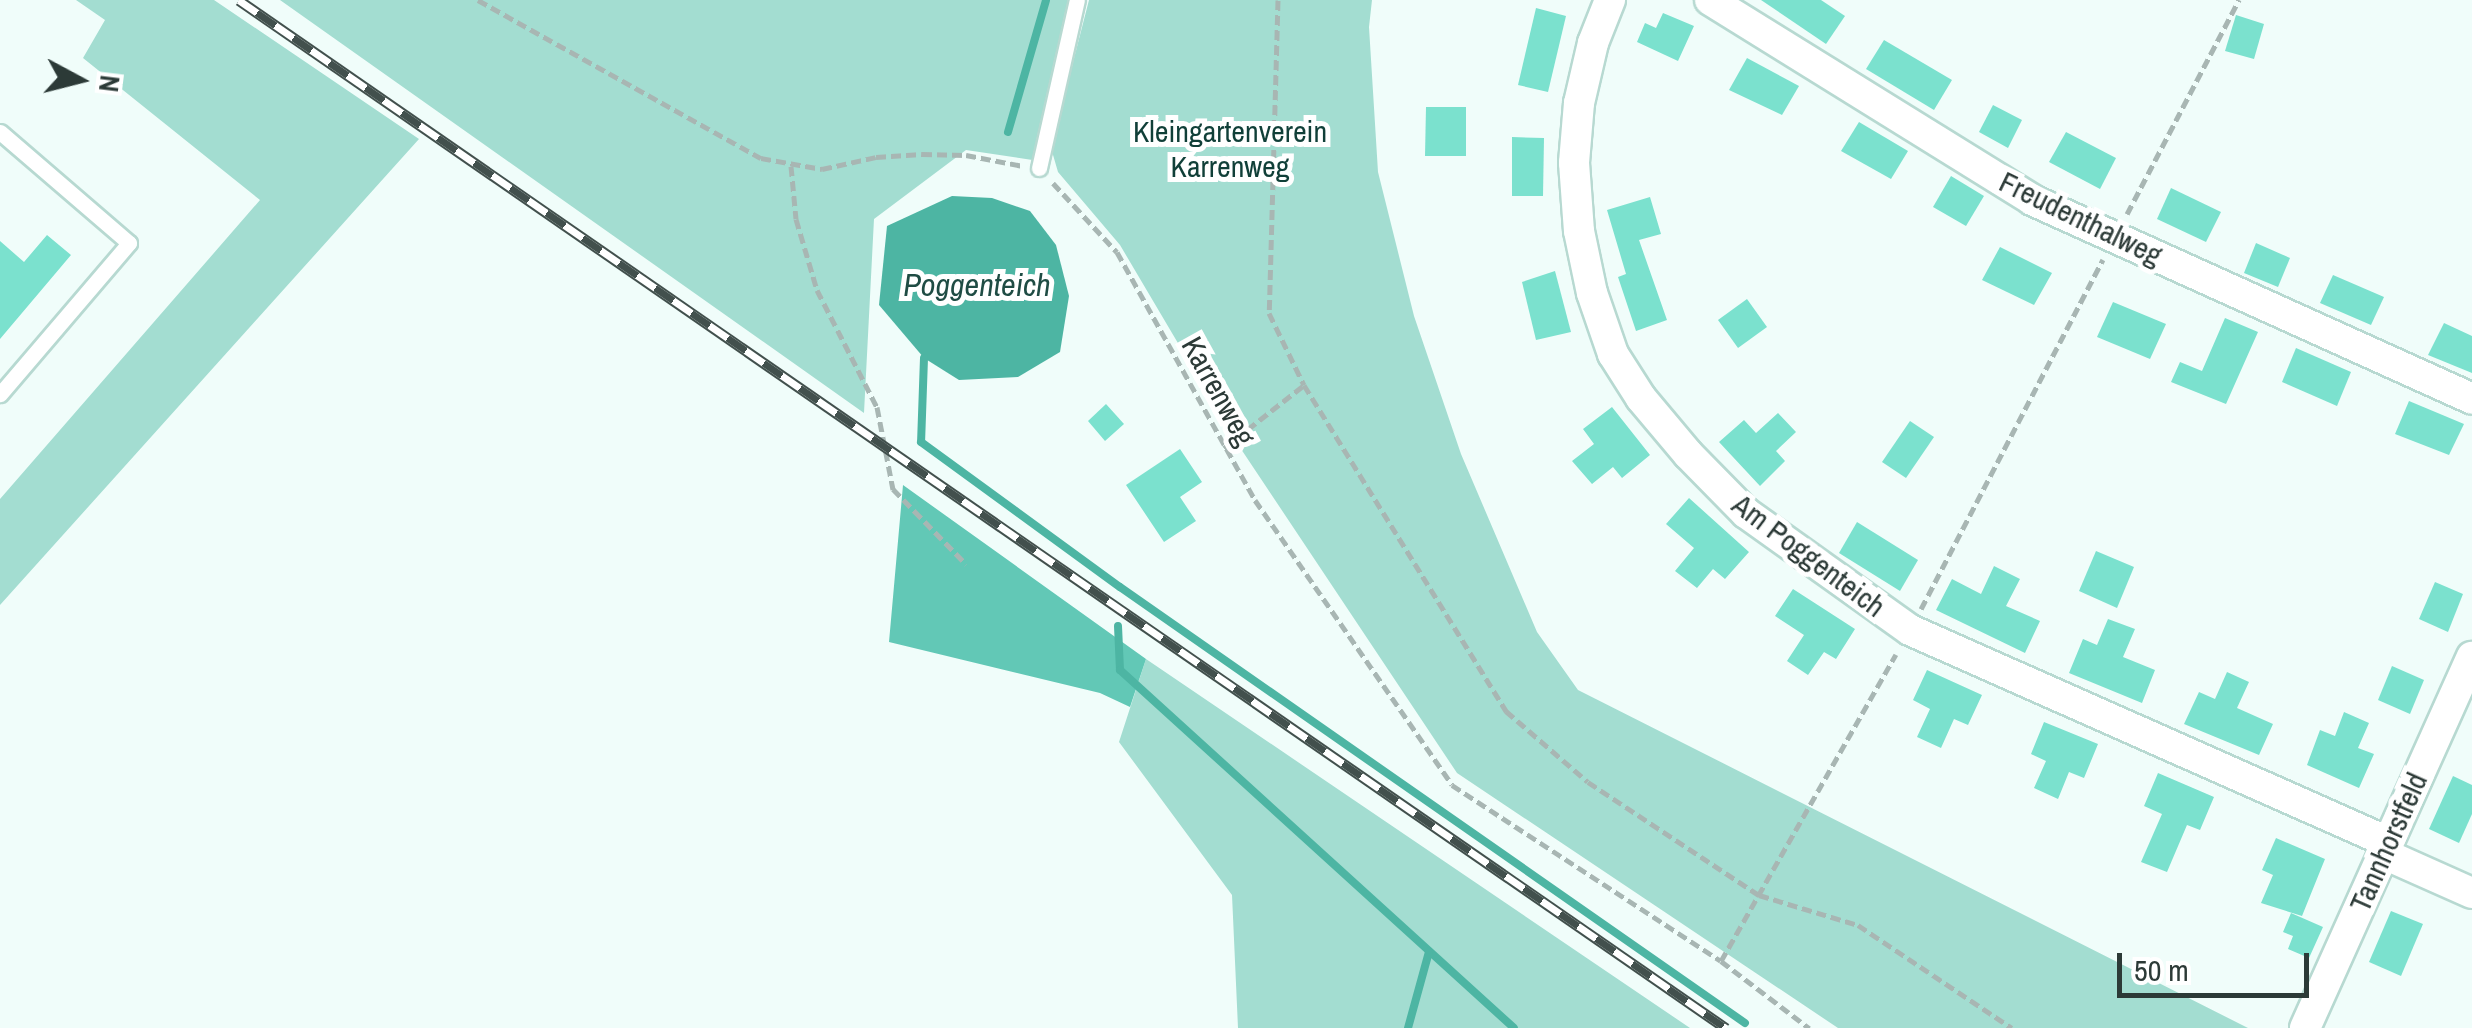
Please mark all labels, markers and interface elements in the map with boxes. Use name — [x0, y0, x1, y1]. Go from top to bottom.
north arrow — [30, 30, 130, 130]
text: N — [90, 73, 130, 94]
park label: Kleingartenverein Karrenweg — [1133, 113, 1327, 184]
street label: Freudenthalweg — [1994, 163, 2168, 273]
water label: Poggenteich — [903, 266, 1051, 304]
street label: Karrenweg — [1174, 330, 1264, 452]
street label: Am Poggenteich — [1726, 486, 1892, 624]
street label: Tannhorstfeld — [2341, 767, 2435, 917]
scale bar — [2122, 933, 2314, 995]
text: 50 m — [2134, 950, 2189, 990]

